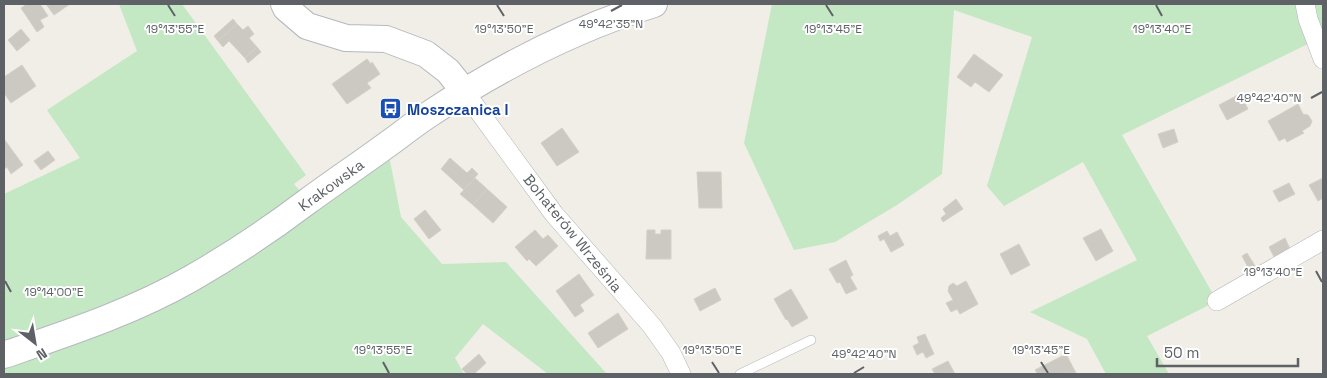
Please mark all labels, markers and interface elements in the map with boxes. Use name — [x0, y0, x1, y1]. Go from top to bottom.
text: 49°42'35"N — [579, 16, 643, 32]
text: 19°13'55"E — [146, 21, 204, 37]
text: 19°13'50"E — [475, 21, 534, 37]
text: 19°13'45"E — [804, 21, 862, 37]
text: 19°13'40"E — [1133, 21, 1192, 37]
text: 49°42'40"N — [1237, 90, 1301, 106]
bus stop icon: Moszczanica I — [379, 97, 403, 121]
place label: Moszczanica I — [407, 100, 509, 119]
street label: Krakowska — [295, 155, 368, 215]
street label: Bohaterów Września — [519, 170, 627, 296]
text: 19°13'40"E — [1244, 264, 1303, 280]
text: 19°14'00"E — [24, 284, 84, 300]
north arrow — [10, 318, 60, 368]
scale bar — [1157, 336, 1298, 368]
text: 19°13'55"E — [354, 342, 412, 358]
text: 19°13'50"E — [683, 342, 742, 358]
text: 19°13'45"E — [1012, 342, 1070, 358]
text: 50 m — [1164, 343, 1199, 362]
text: N — [33, 344, 50, 364]
text: 49°42'40"N — [832, 346, 896, 362]

